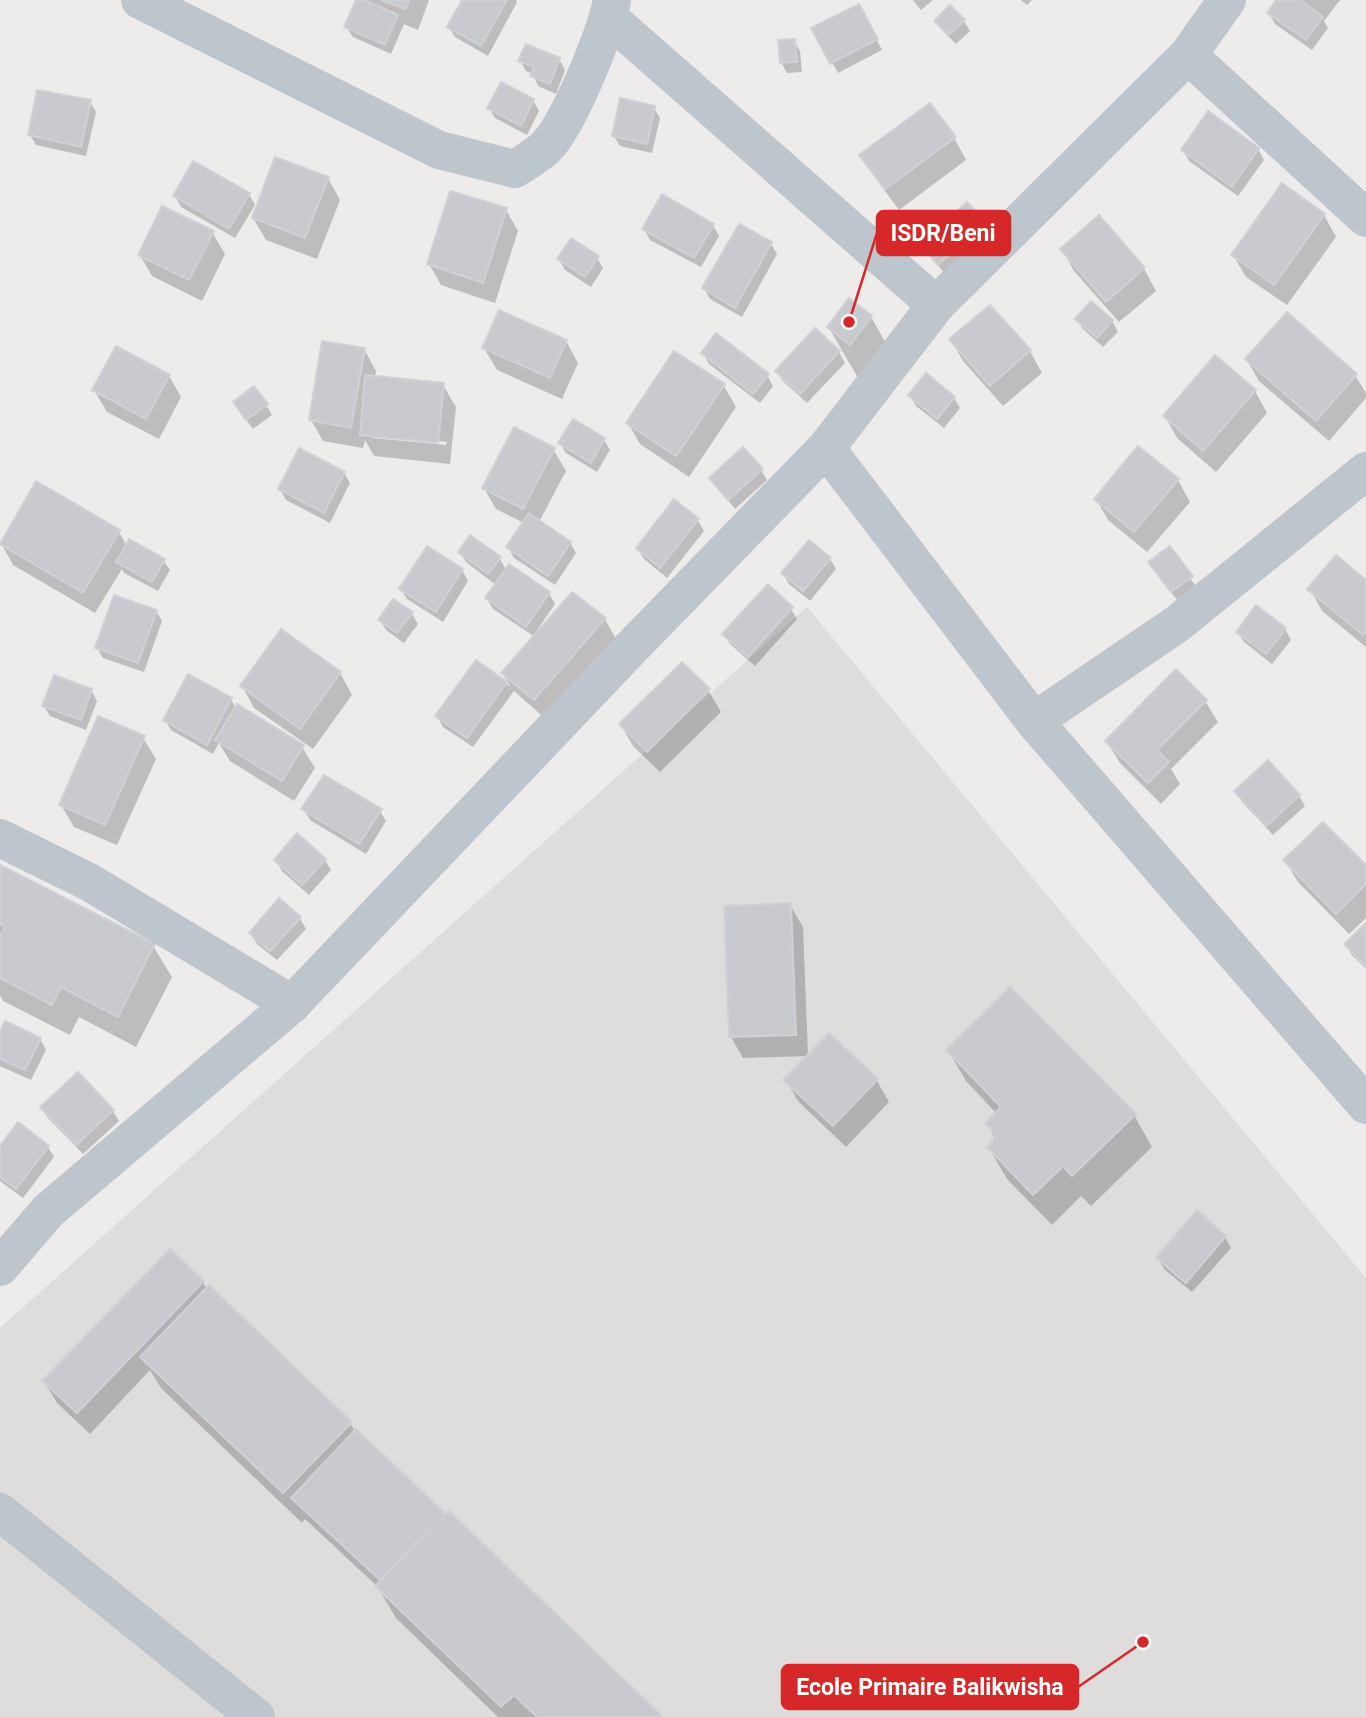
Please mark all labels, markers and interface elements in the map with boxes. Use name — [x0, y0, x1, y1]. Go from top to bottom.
callout: ISDR/Beni — [877, 211, 1010, 255]
text: ISDR/Beni — [890, 220, 996, 247]
callout: Ecole Primaire Balikwisha — [782, 1665, 1078, 1709]
text: Ecole Primaire Balikwisha — [796, 1674, 1064, 1701]

